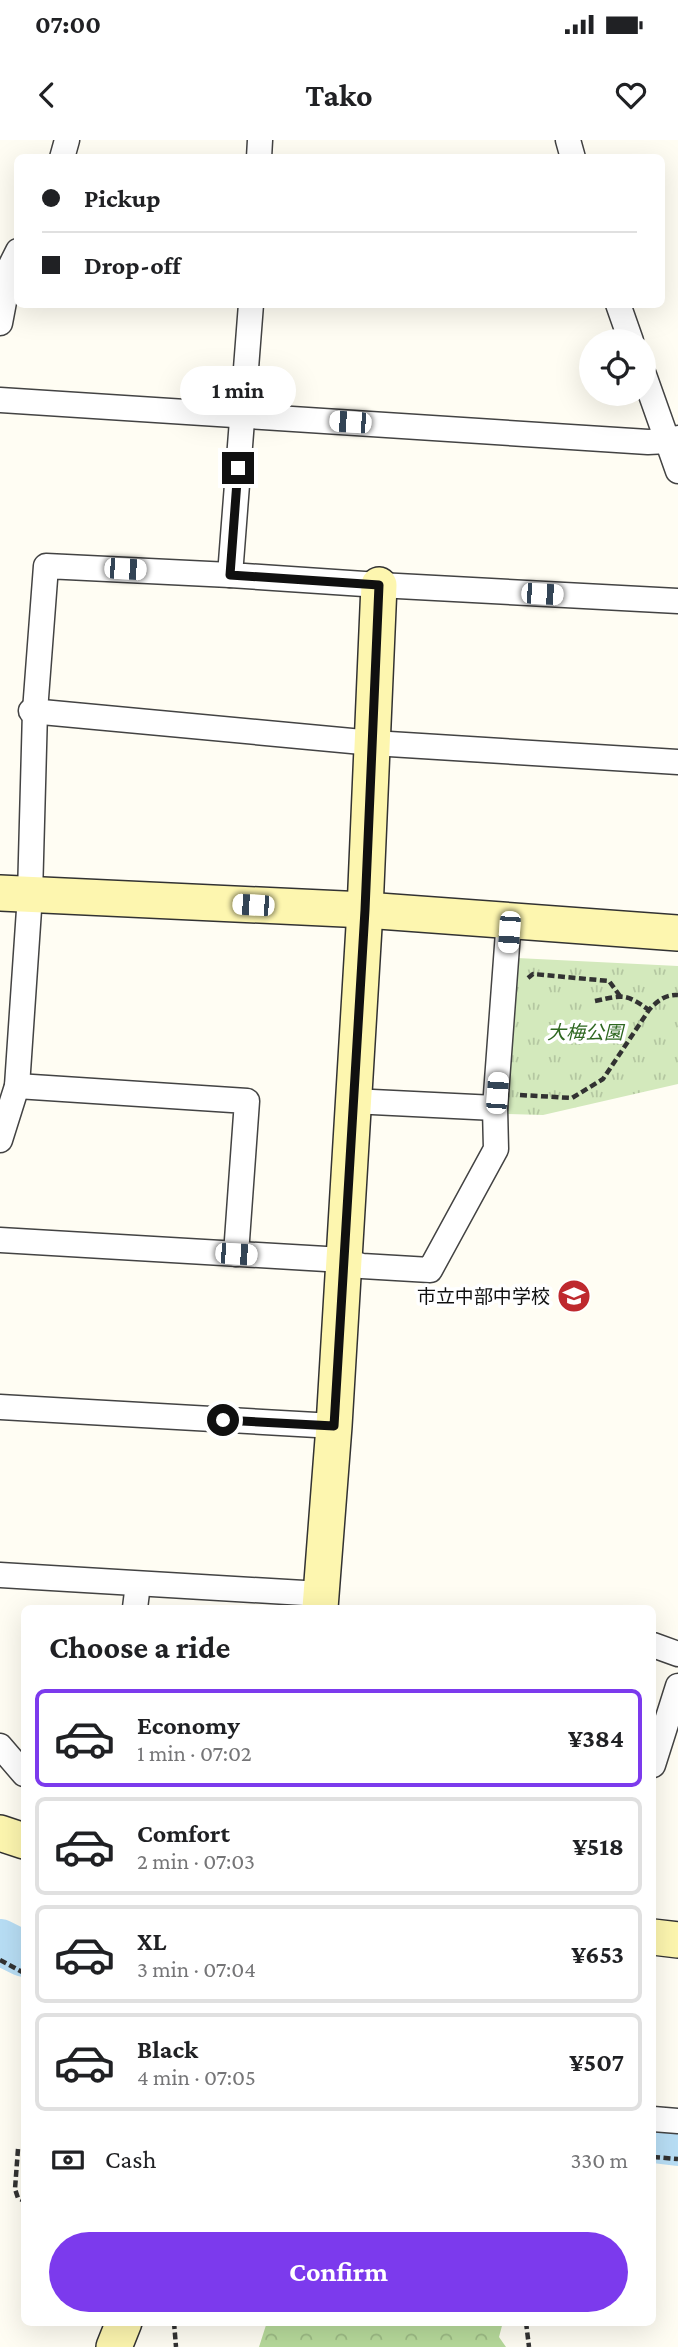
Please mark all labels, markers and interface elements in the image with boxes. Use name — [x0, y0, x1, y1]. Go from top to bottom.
text: 07:00 — [35, 10, 101, 39]
icon: back — [28, 76, 66, 114]
icon: heart — [612, 76, 650, 114]
text: Tako — [305, 77, 373, 113]
text: Pickup — [84, 184, 161, 213]
text: Drop-off — [84, 251, 181, 280]
map controls — [579, 329, 656, 406]
button: locate — [579, 329, 656, 406]
callout: 1 min — [180, 366, 296, 416]
text: 1 min — [212, 377, 264, 403]
car — [329, 410, 372, 434]
route end — [222, 452, 254, 484]
car — [104, 557, 147, 581]
car — [521, 582, 564, 606]
car — [232, 893, 275, 917]
car — [498, 910, 521, 954]
park label: 大梅公園 — [547, 1022, 626, 1043]
car — [486, 1071, 509, 1115]
car — [215, 1242, 258, 1266]
school or university icon: 市立中部中学校 — [555, 1277, 593, 1315]
place label: 市立中部中学校 — [417, 1286, 550, 1307]
route start — [207, 1404, 239, 1436]
text: Choose a ride — [49, 1629, 230, 1665]
icon: car — [53, 1707, 116, 1770]
text: Economy — [137, 1711, 240, 1740]
text: ¥384 — [568, 1724, 624, 1753]
text: 1 min · 07:02 — [137, 1740, 252, 1766]
icon: car — [53, 1815, 116, 1878]
text: Comfort — [137, 1819, 230, 1848]
text: ¥518 — [572, 1832, 624, 1861]
text: 2 min · 07:03 — [137, 1848, 255, 1874]
icon: car — [53, 1923, 116, 1986]
text: XL — [137, 1927, 166, 1956]
text: ¥653 — [571, 1940, 624, 1969]
text: 3 min · 07:04 — [137, 1956, 256, 1982]
icon: car — [53, 2031, 116, 2094]
text: Black — [137, 2035, 198, 2064]
text: ¥507 — [569, 2048, 624, 2077]
text: 4 min · 07:05 — [137, 2064, 256, 2090]
icon: cash — [49, 2141, 87, 2179]
text: Cash — [105, 2145, 156, 2174]
text: 330 m — [570, 2147, 628, 2173]
button: Confirm — [49, 2232, 628, 2312]

